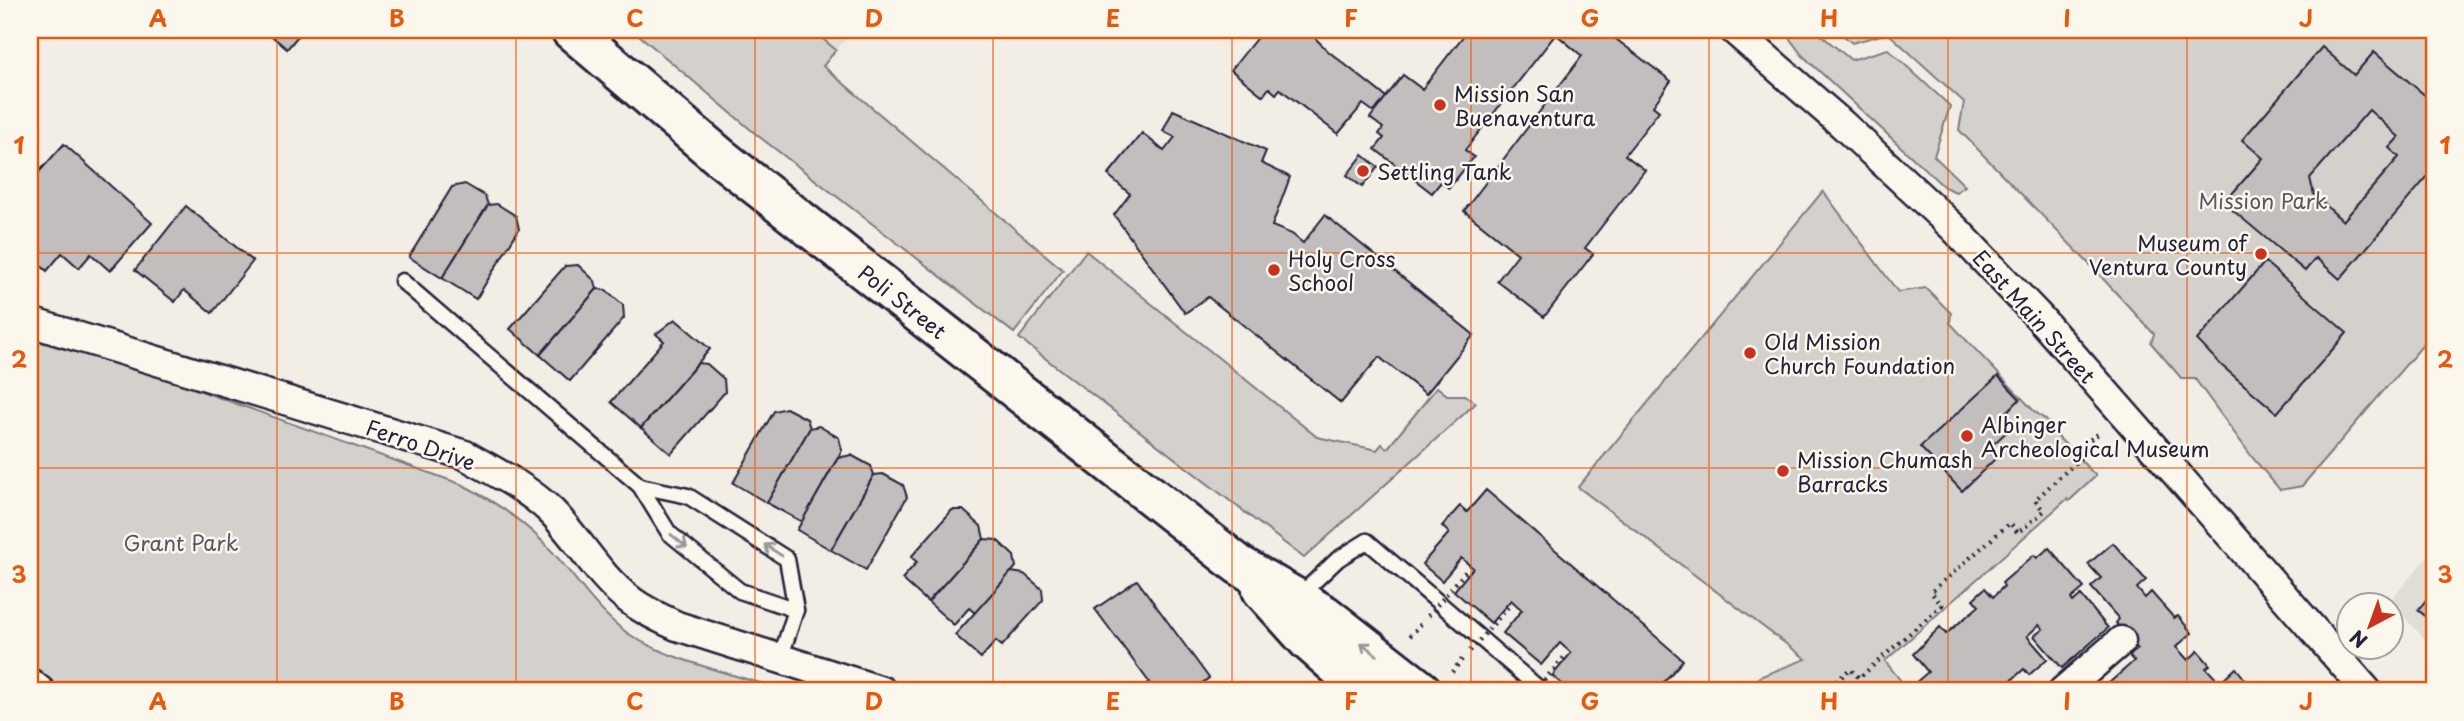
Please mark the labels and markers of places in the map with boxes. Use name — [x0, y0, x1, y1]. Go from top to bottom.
place label: Mission San Buenaventura — [1454, 77, 1596, 133]
marker: Mission San Buenaventura — [1432, 97, 1448, 113]
place label: Settling Tank — [1377, 155, 1512, 187]
marker: Settling Tank — [1355, 163, 1371, 179]
place label: Museum of Ventura County — [2089, 226, 2249, 282]
place label: Holy Cross School — [1288, 242, 1396, 298]
marker: Museum of Ventura County — [2253, 246, 2269, 262]
marker: Holy Cross School — [1266, 262, 1282, 278]
place label: Old Mission Church Foundation — [1764, 325, 1955, 381]
marker: Old Mission Church Foundation — [1742, 345, 1758, 361]
place label: Albinger Archeological Museum — [1981, 408, 2210, 464]
marker: Albinger Archeological Museum — [1959, 428, 1975, 444]
place label: Mission Chumash Barracks — [1797, 443, 1973, 499]
marker: Mission Chumash Barracks — [1775, 463, 1791, 479]

